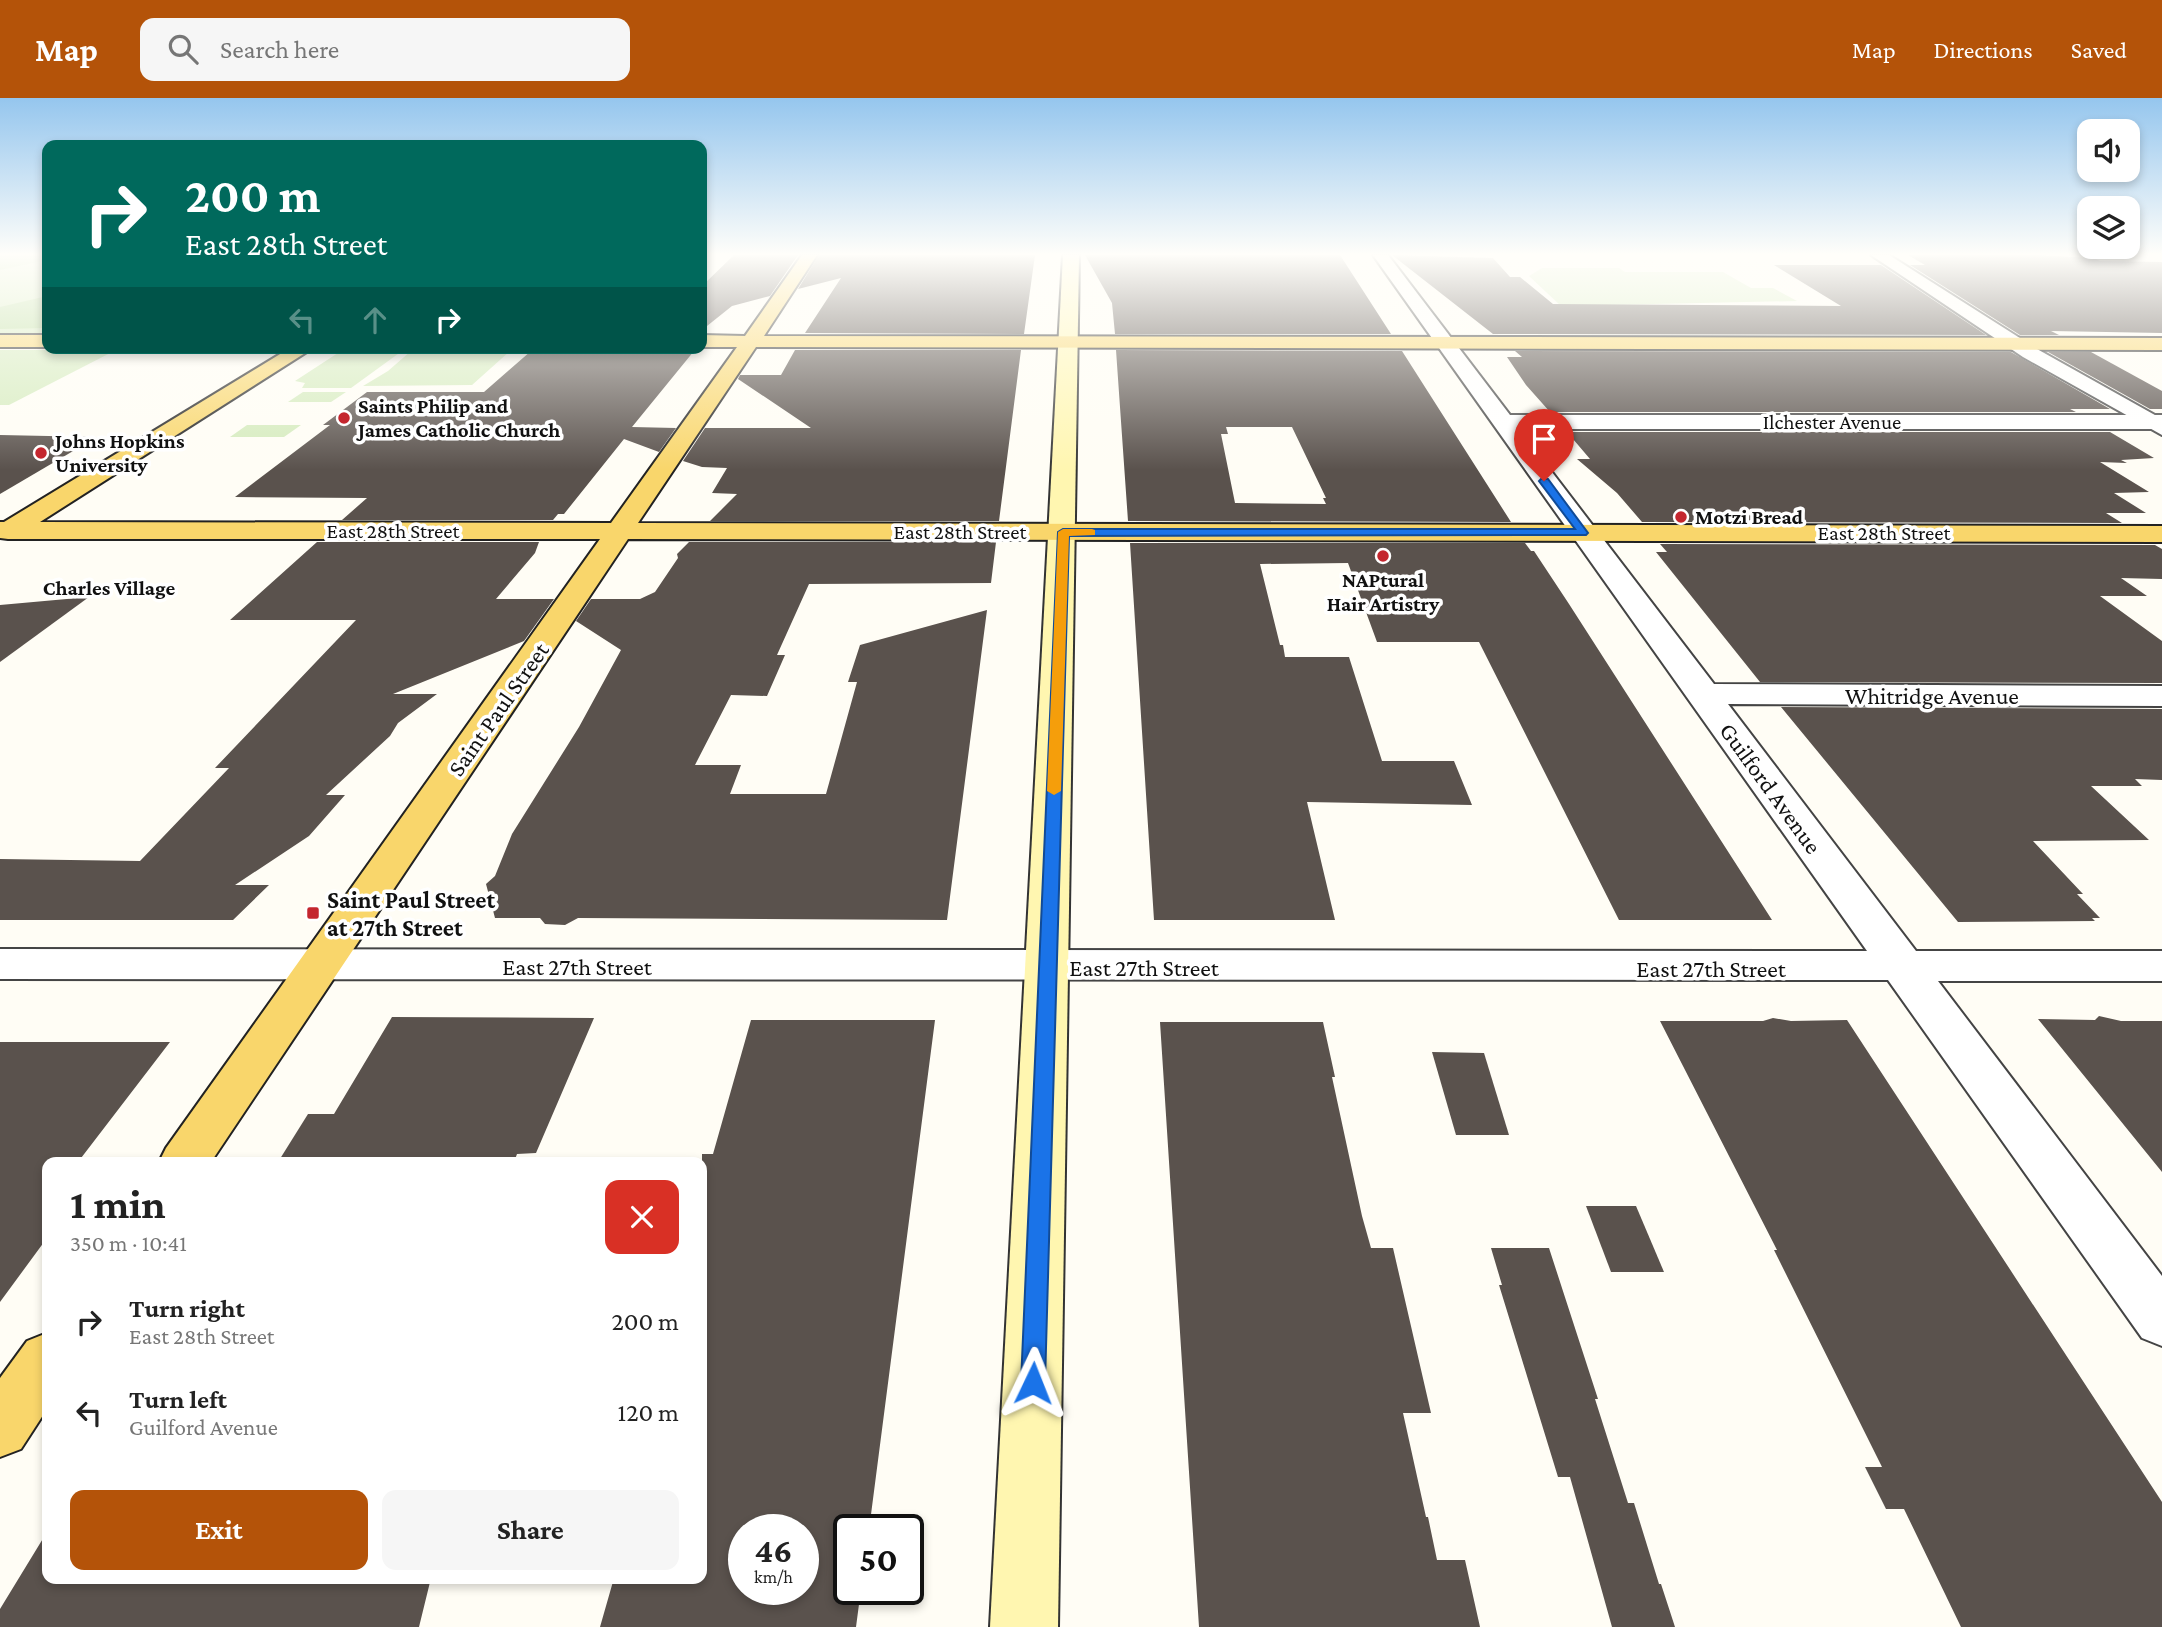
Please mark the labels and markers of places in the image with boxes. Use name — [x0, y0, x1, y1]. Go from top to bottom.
place label: Saints Philip and James Catholic Church — [356, 394, 560, 442]
pin — [1514, 409, 1574, 481]
marker: Saints Philip and James Catholic Church — [336, 410, 352, 426]
place label: Johns Hopkins University — [53, 429, 185, 477]
marker: Johns Hopkins University — [33, 445, 49, 461]
place label: Motzi Bread — [1695, 505, 1804, 529]
marker: Motzi Bread — [1673, 509, 1689, 525]
marker: NAPtural Hair Artistry — [1375, 548, 1391, 564]
place label: NAPtural Hair Artistry — [1327, 568, 1440, 616]
place label: Saint Paul Street at 27th Street — [327, 886, 496, 941]
marker: Saint Paul Street at 27th Street — [305, 905, 321, 921]

